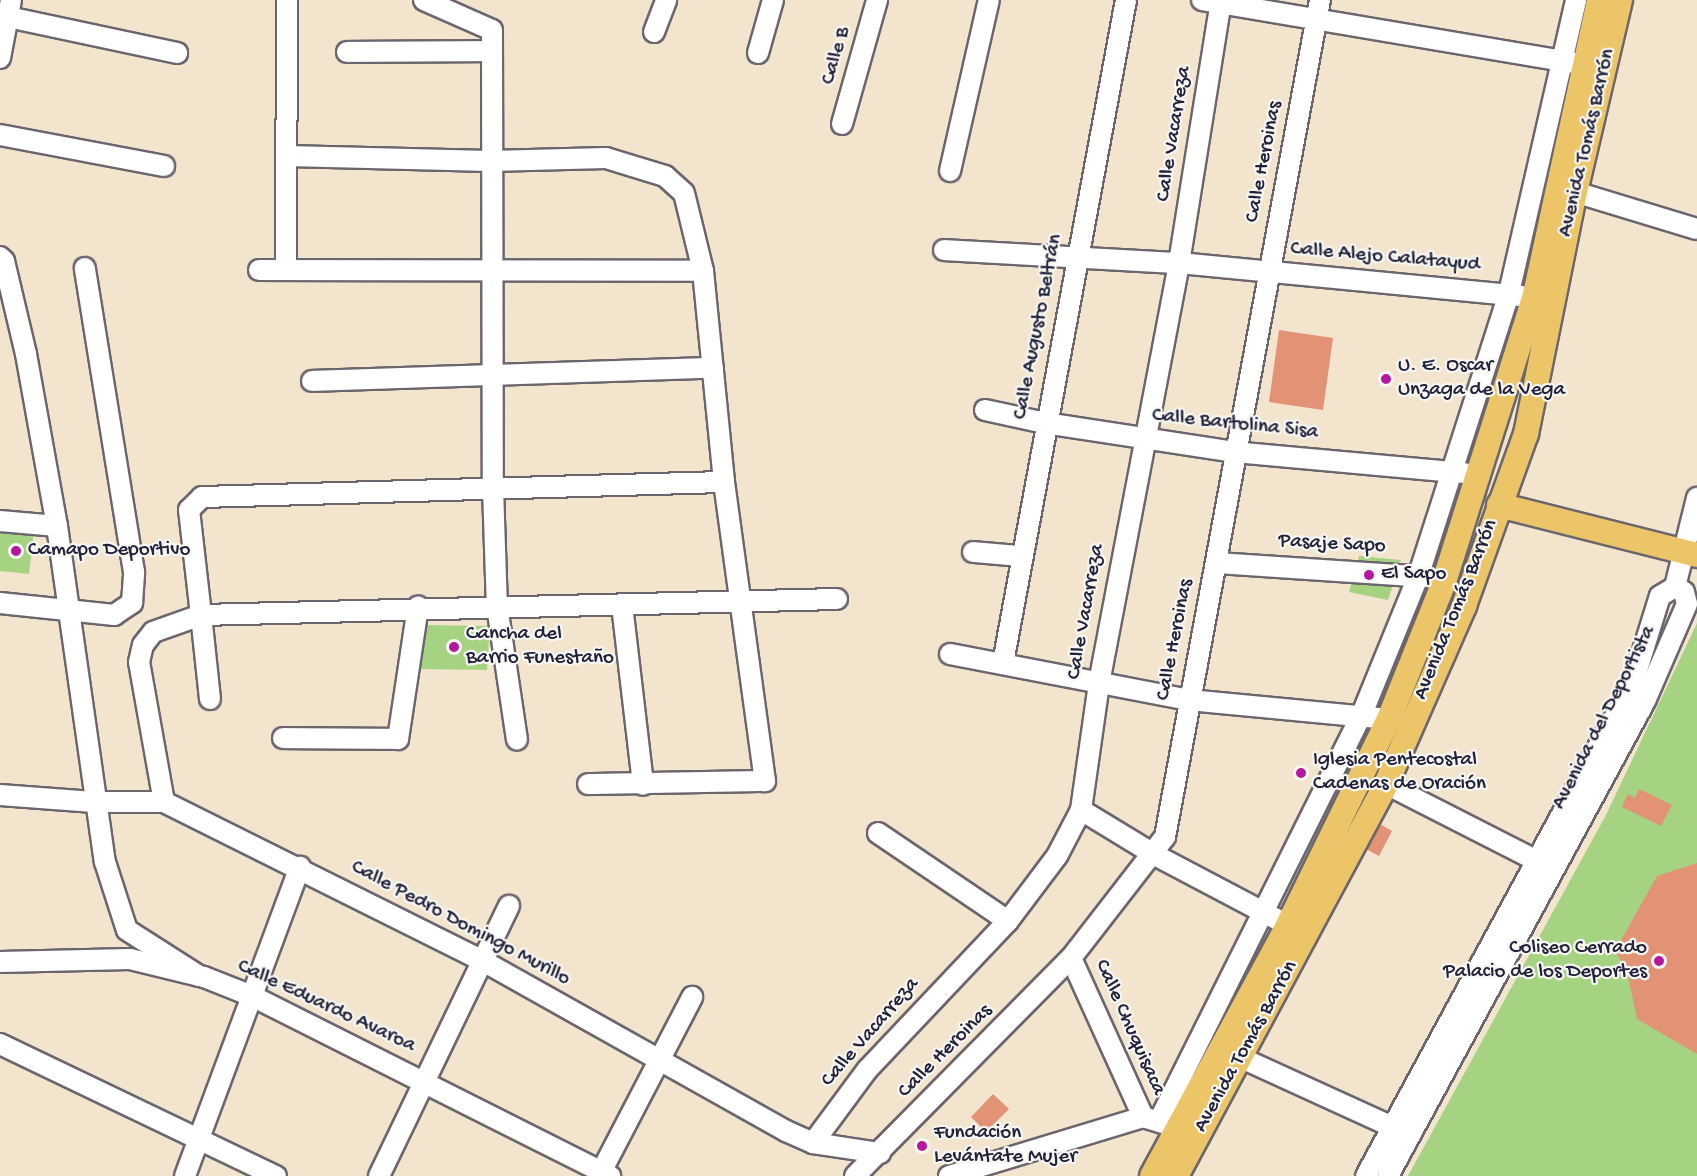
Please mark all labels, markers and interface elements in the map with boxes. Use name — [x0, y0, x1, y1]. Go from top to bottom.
street label: Calle B — [817, 24, 857, 88]
street label: Avenida Tomás Barrón — [1554, 46, 1622, 240]
street label: Calle Vacarreza — [1152, 64, 1198, 204]
street label: Calle Heroinas — [1241, 99, 1289, 225]
street label: Calle Augusto Beltrán — [1009, 232, 1069, 422]
street label: Calle Alejo Calatayud — [1289, 237, 1481, 279]
place label: U. E. Oscar Unzaga de la Vega — [1398, 354, 1565, 404]
marker: U. E. Oscar Unzaga de la Vega — [1379, 372, 1393, 386]
street label: Calle Bartolina Sisa — [1151, 404, 1319, 446]
street label: Avenida Tomás Barrón — [1409, 516, 1505, 704]
street label: Pasaje Sapo — [1278, 530, 1386, 560]
place label: Camapo Deportivo — [28, 538, 190, 564]
street label: Calle Vacarreza — [1063, 542, 1111, 682]
marker: Camapo Deportivo — [9, 544, 23, 558]
place label: El Sapo — [1381, 562, 1446, 588]
marker: El Sapo — [1362, 568, 1376, 582]
street label: Calle Heroinas — [1152, 577, 1200, 703]
place label: Cancha del Barrio Funestaño — [466, 622, 614, 672]
street label: Avenida del Deportista — [1548, 622, 1662, 814]
marker: Cancha del Barrio Funestaño — [447, 640, 461, 654]
place label: Iglesia Pentecostal Cadenas de Oración — [1313, 748, 1486, 798]
marker: Iglesia Pentecostal Cadenas de Oración — [1294, 766, 1308, 780]
street label: Calle Pedro Domingo Murillo — [346, 855, 574, 993]
place label: Coliseo Cerrado Palacio de los Deportes — [1443, 936, 1647, 986]
marker: Coliseo Cerrado Palacio de los Deportes — [1652, 954, 1666, 968]
street label: Calle Eduardo Avaroa — [233, 955, 419, 1059]
street label: Calle Chuquisaca — [1088, 956, 1170, 1100]
street label: Avenida Tomás Barrón — [1189, 957, 1305, 1137]
street label: Calle Vacarreza — [817, 973, 925, 1093]
street label: Calle Heroinas — [894, 1000, 998, 1104]
place label: Fundación Levántate Mujer — [934, 1121, 1077, 1171]
marker: Fundación Levántate Mujer — [915, 1139, 929, 1153]

